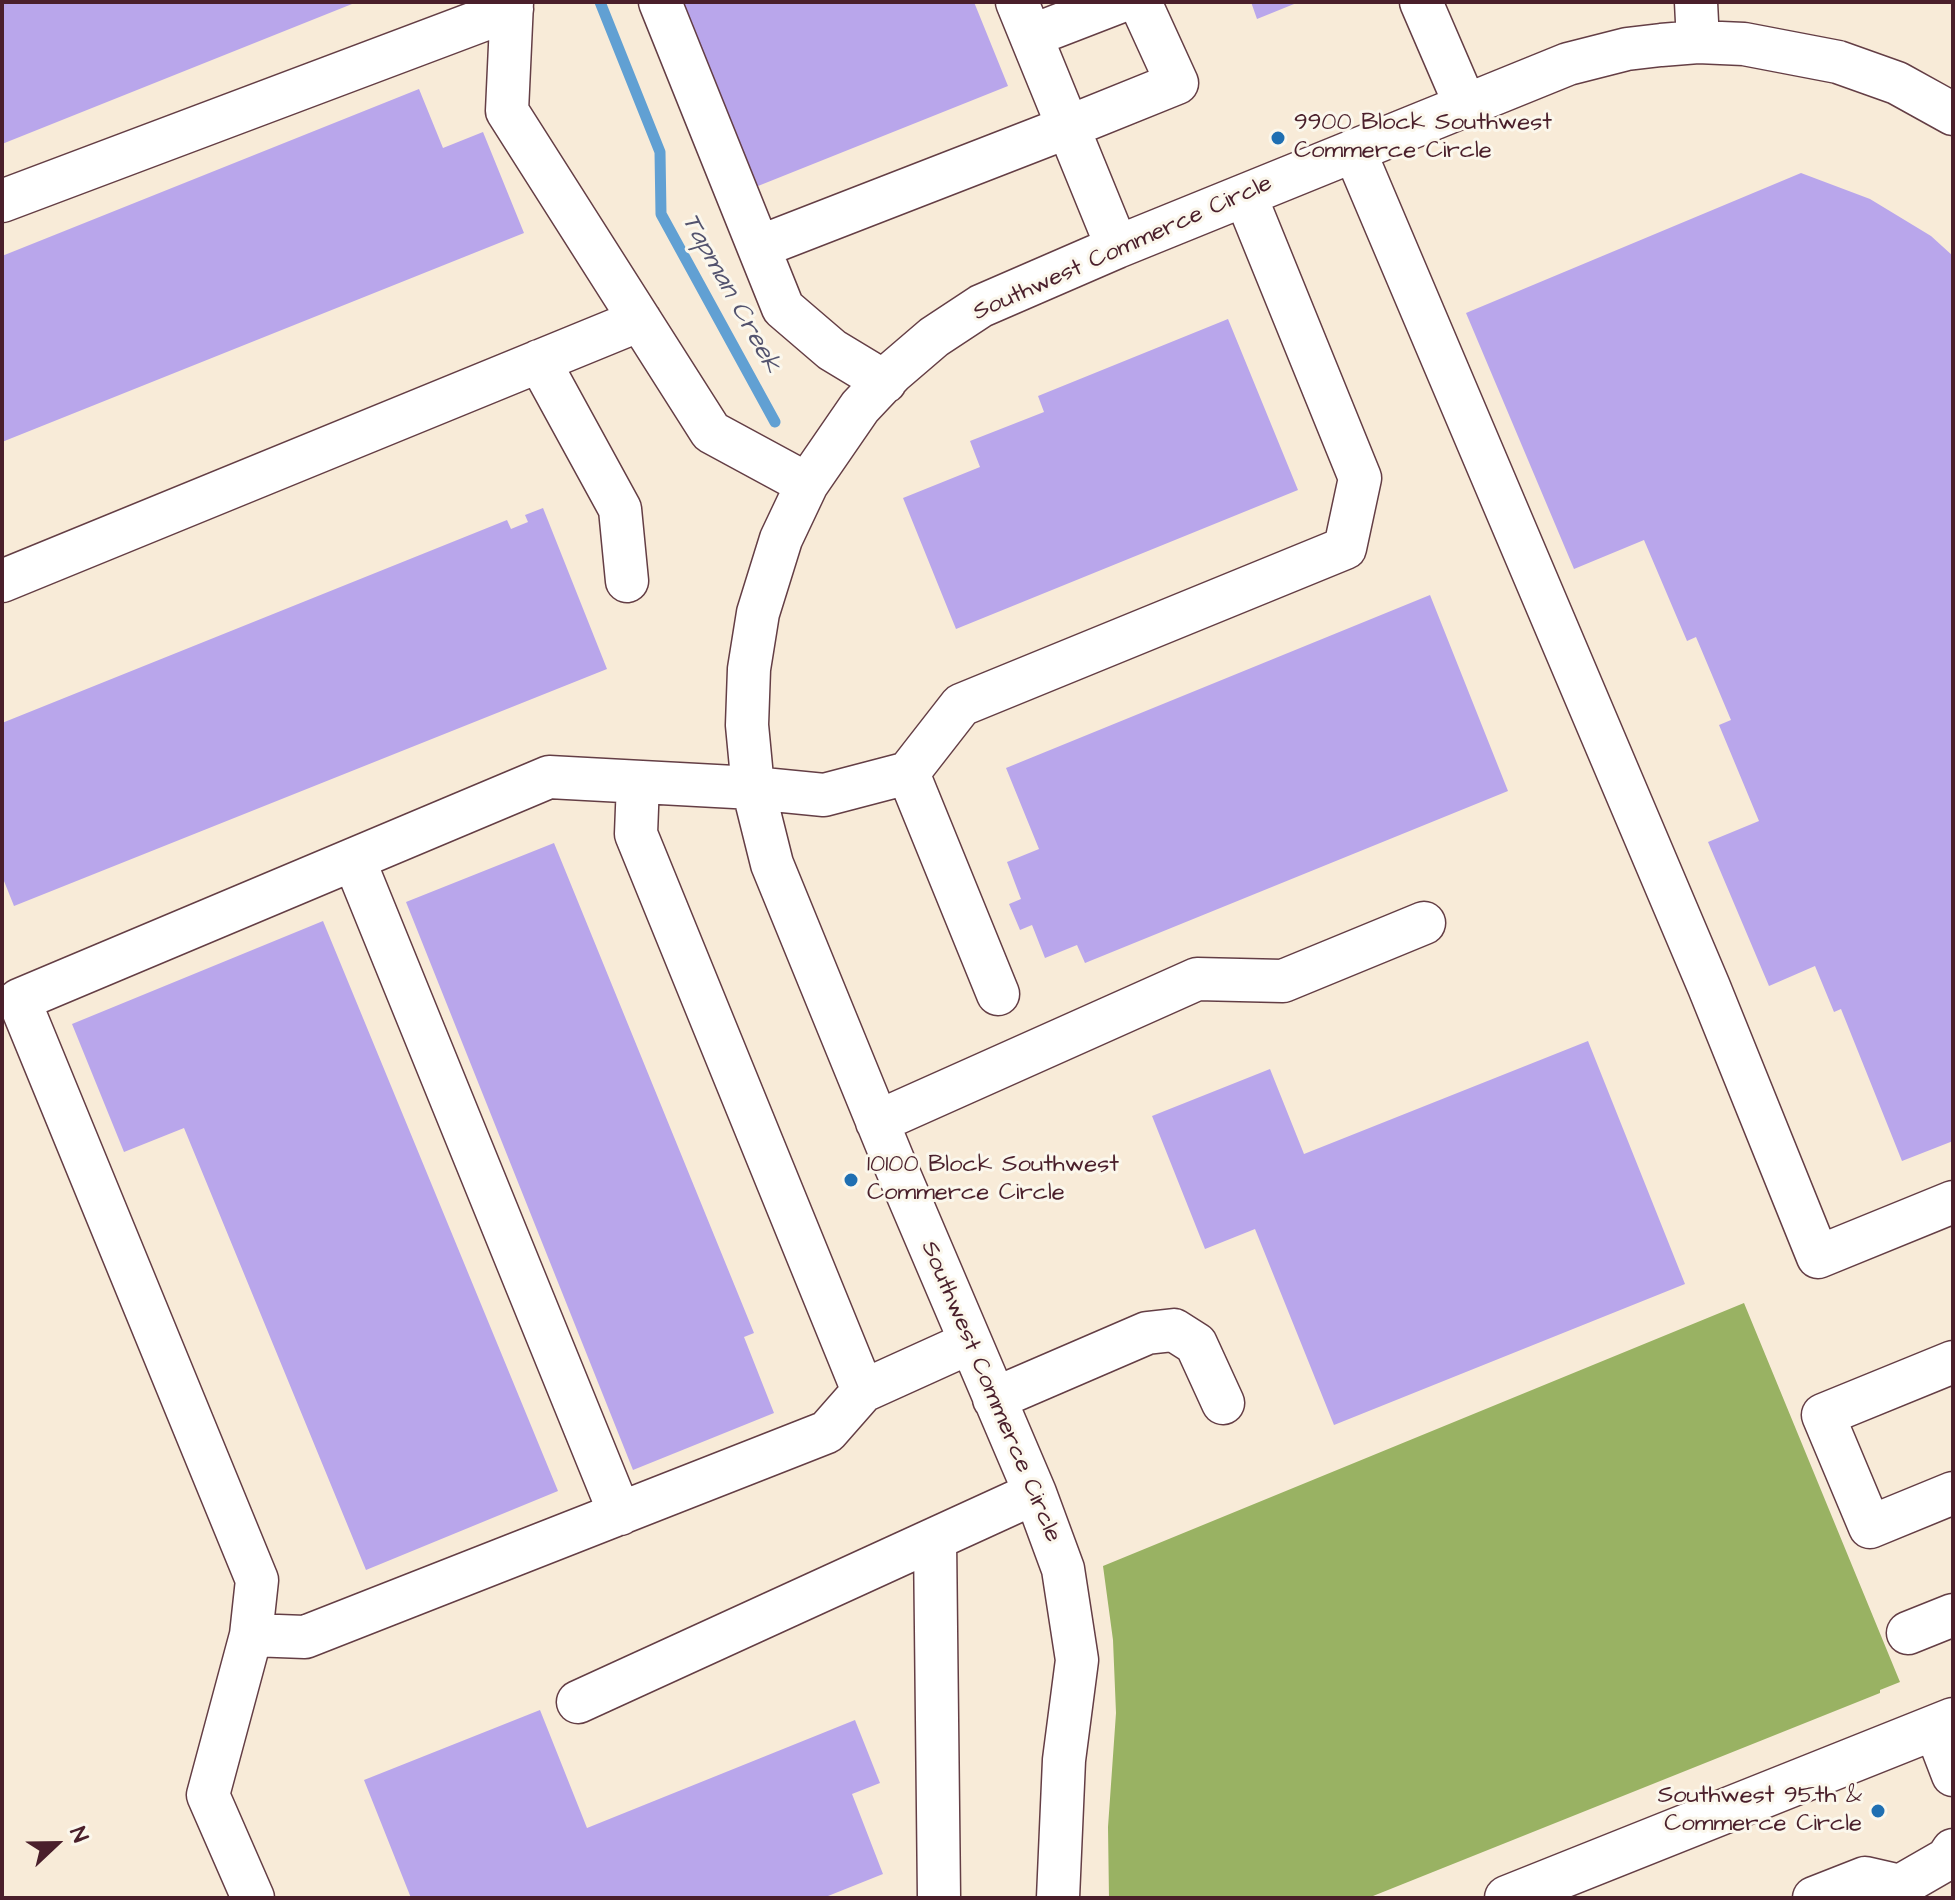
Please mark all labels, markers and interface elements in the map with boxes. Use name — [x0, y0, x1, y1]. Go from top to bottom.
place label: 9900 Block Southwest Commerce Circle — [1294, 110, 1552, 166]
marker: 9900 Block Southwest Commerce Circle — [1269, 129, 1287, 147]
street label: Southwest Commerce Circle — [969, 170, 1277, 328]
water label: Tapman Creek — [673, 209, 787, 379]
place label: 10100 Block Southwest Commerce Circle — [867, 1152, 1119, 1208]
marker: 10100 Block Southwest Commerce Circle — [842, 1171, 860, 1189]
street label: Southwest Commerce Circle — [913, 1237, 1067, 1547]
place label: Southwest 95th & Commerce Circle — [1658, 1783, 1862, 1839]
marker: Southwest 95th & Commerce Circle — [1869, 1802, 1887, 1820]
north arrow — [16, 1804, 96, 1884]
text: N — [62, 1823, 96, 1847]

